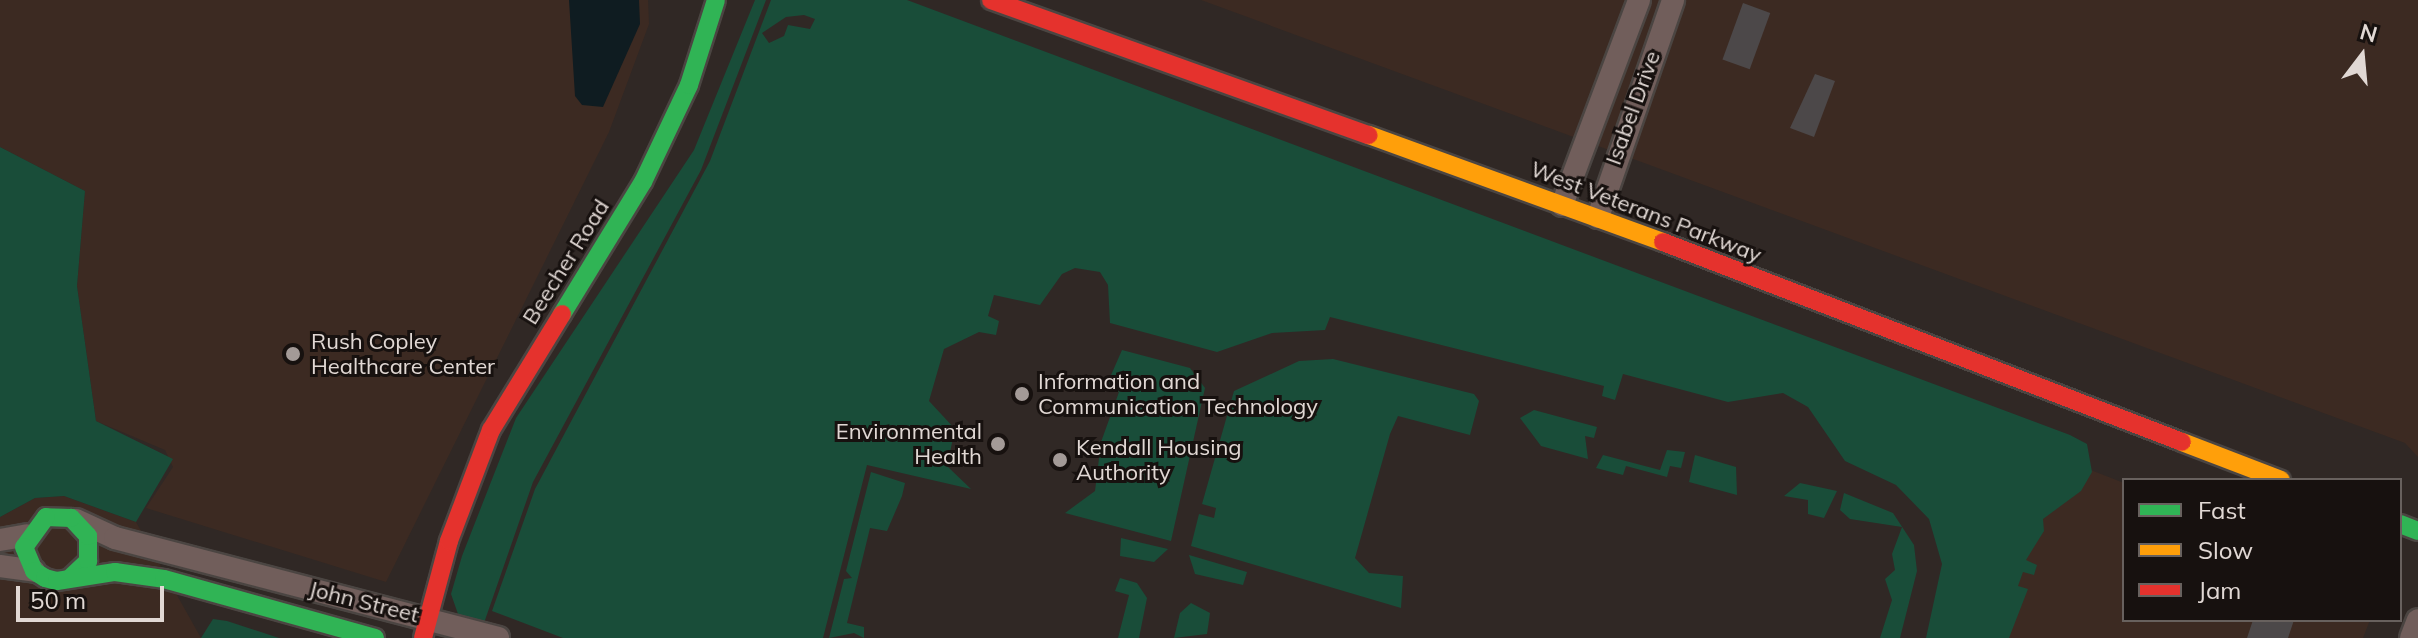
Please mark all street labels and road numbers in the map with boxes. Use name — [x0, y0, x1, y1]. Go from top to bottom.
street label: Isabel Drive — [1600, 48, 1666, 168]
street label: West Veterans Parkway — [1527, 156, 1765, 268]
street label: Beecher Road — [517, 195, 615, 329]
street label: John Street — [306, 576, 422, 628]

